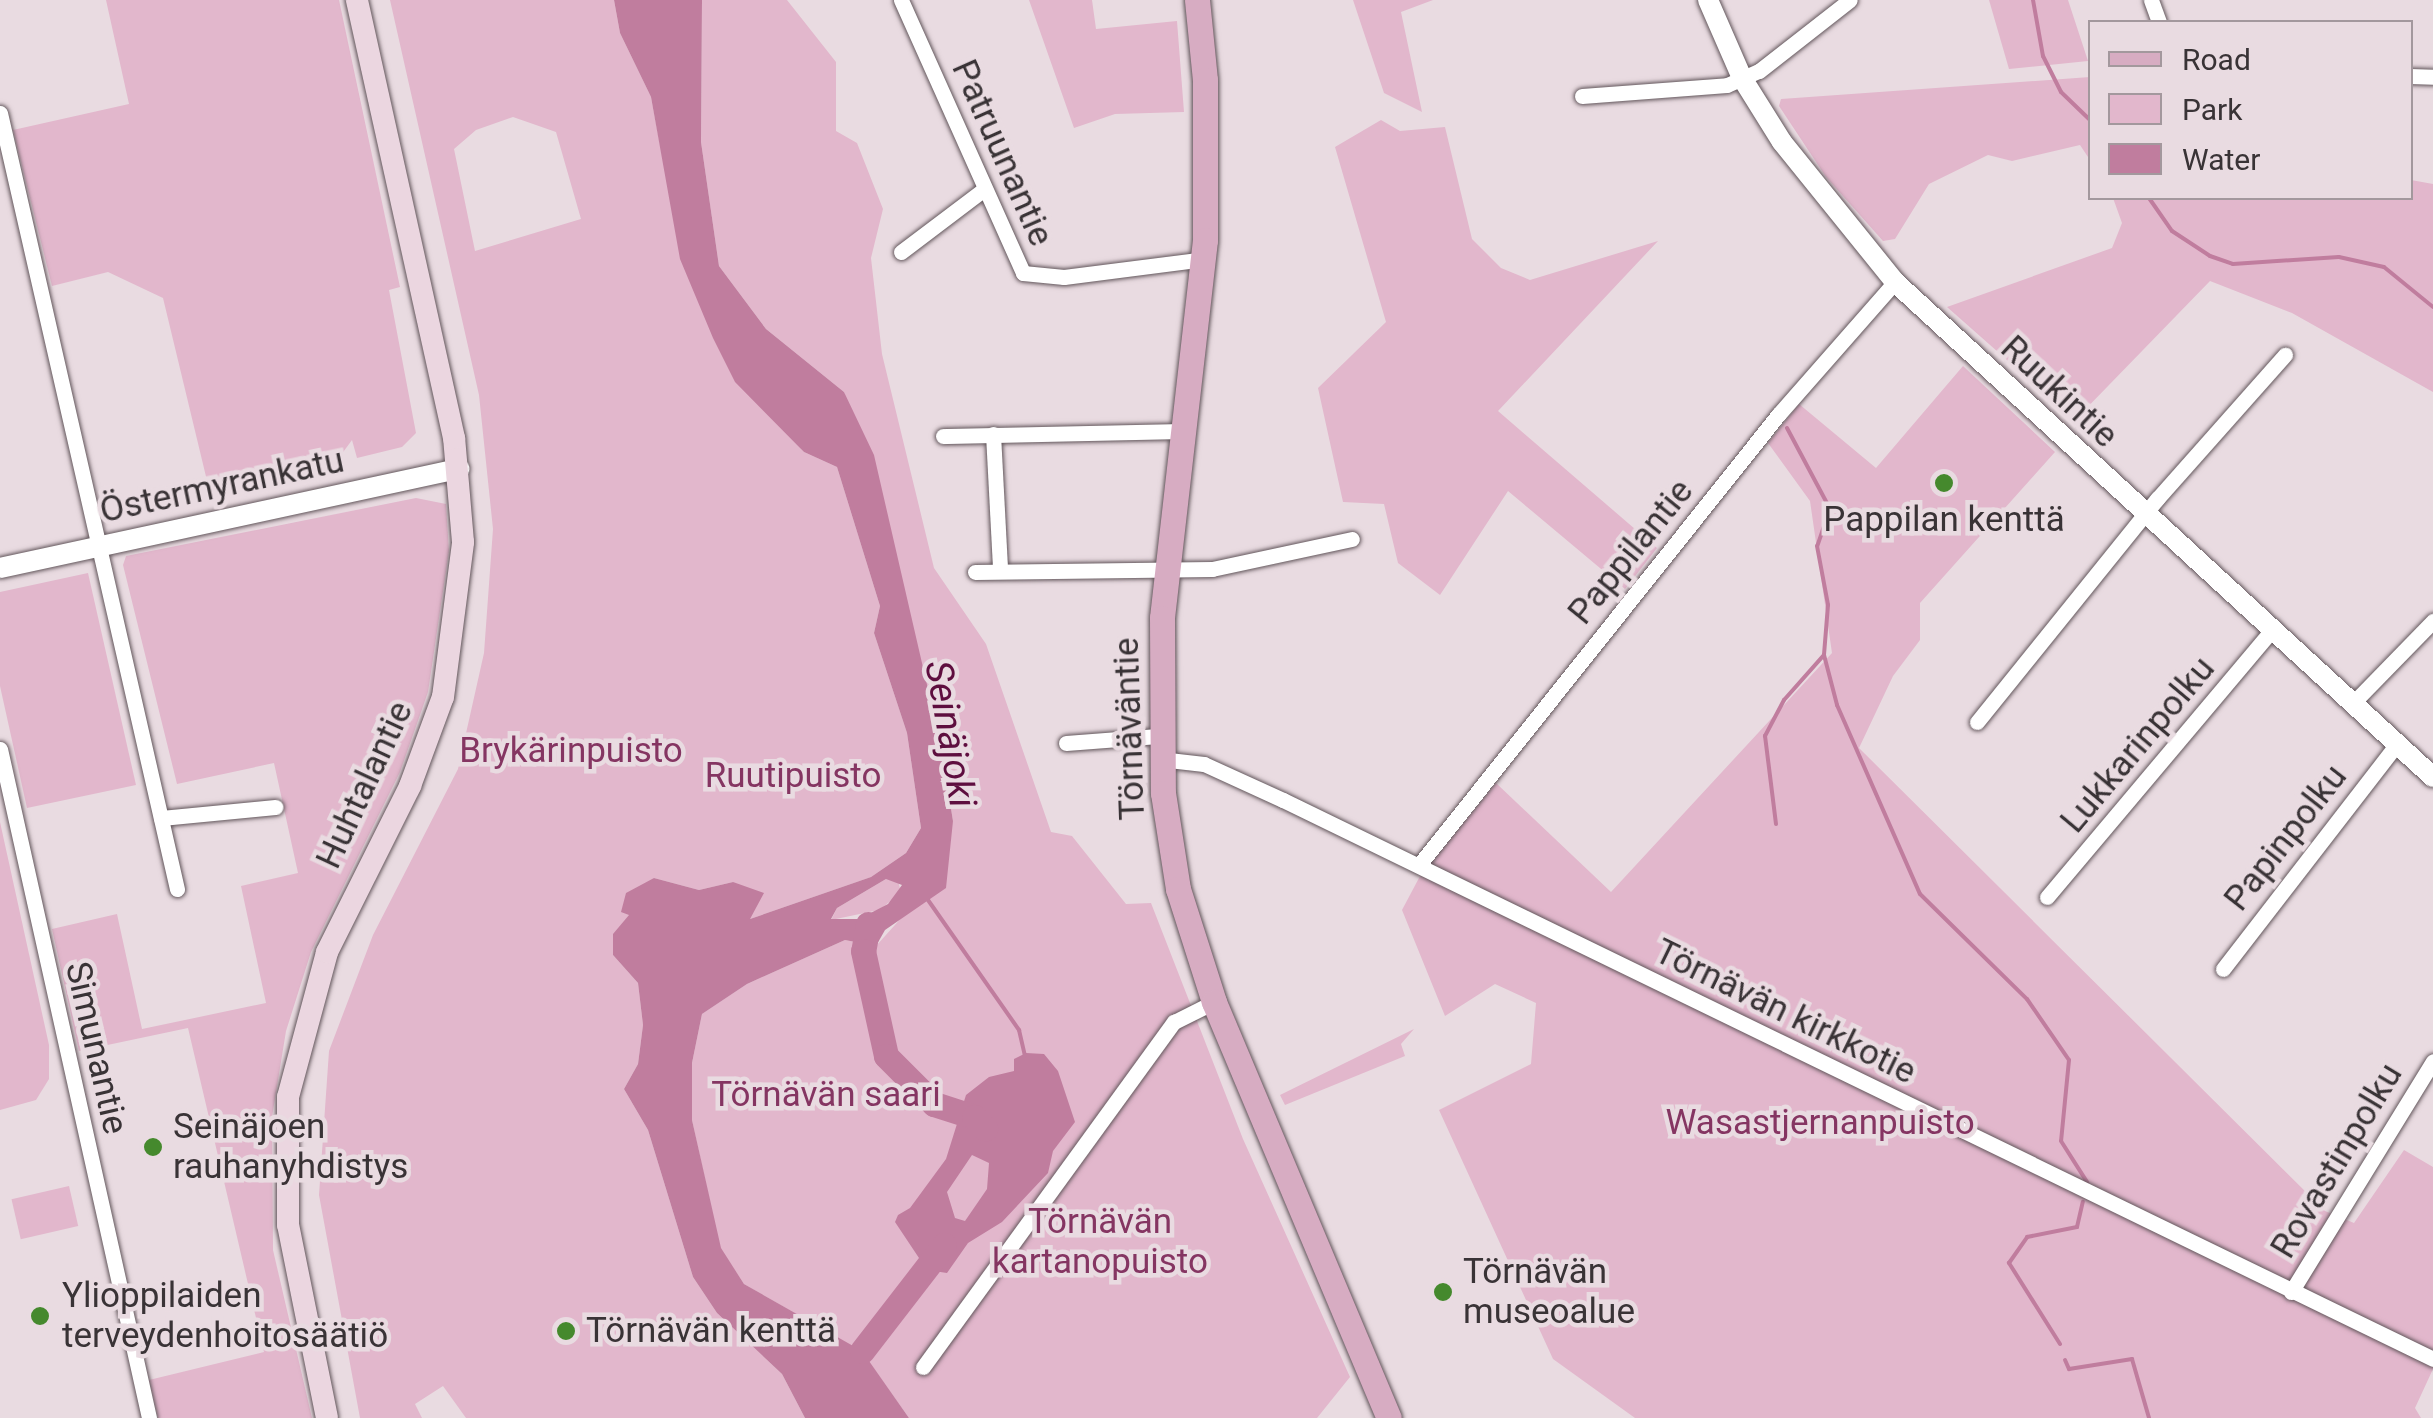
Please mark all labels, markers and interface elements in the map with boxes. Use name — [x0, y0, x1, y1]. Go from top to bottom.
legend — [2088, 20, 2413, 200]
text: Road — [2182, 42, 2251, 77]
street label: Patruunantie — [942, 54, 1062, 252]
text: Park — [2182, 92, 2242, 127]
text: Water — [2182, 142, 2260, 177]
street label: Ruukintie — [1992, 327, 2126, 457]
street label: Östermyrankatu — [96, 440, 348, 532]
street label: Pappilantie — [1560, 471, 1702, 633]
marker: Pappilan kenttä — [1933, 472, 1955, 494]
place label: Pappilan kenttä — [1823, 499, 2065, 541]
street label: Törnäväntie — [1106, 637, 1154, 821]
street label: Lukkarinpolku — [2052, 648, 2224, 842]
water label: Seinäjoki — [915, 657, 985, 811]
street label: Huhtalantie — [308, 695, 422, 875]
park label: Brykärinpuisto — [459, 730, 683, 772]
park label: Ruutipuisto — [705, 755, 881, 797]
street label: Papinpolku — [2216, 757, 2356, 919]
street label: Törnävän kirkkotie — [1648, 931, 1922, 1093]
street label: Simunantie — [56, 958, 136, 1138]
street label: Rovastinpolku — [2262, 1056, 2412, 1266]
park label: Törnävän saari — [711, 1074, 941, 1116]
park label: Wasastjernanpuisto — [1665, 1102, 1975, 1144]
place label: Seinäjoen rauhanyhdistys — [173, 1106, 408, 1188]
marker: Seinäjoen rauhanyhdistys — [142, 1136, 164, 1158]
park label: Törnävän kartanopuisto — [992, 1201, 1208, 1283]
place label: Törnävän museoalue — [1463, 1251, 1635, 1333]
place label: Ylioppilaiden terveydenhoitosäätiö — [62, 1275, 388, 1357]
marker: Törnävän museoalue — [1432, 1281, 1454, 1303]
marker: Ylioppilaiden terveydenhoitosäätiö — [27, 1303, 53, 1329]
place label: Törnävän kenttä — [586, 1310, 836, 1352]
marker: Törnävän kenttä — [555, 1320, 577, 1342]

